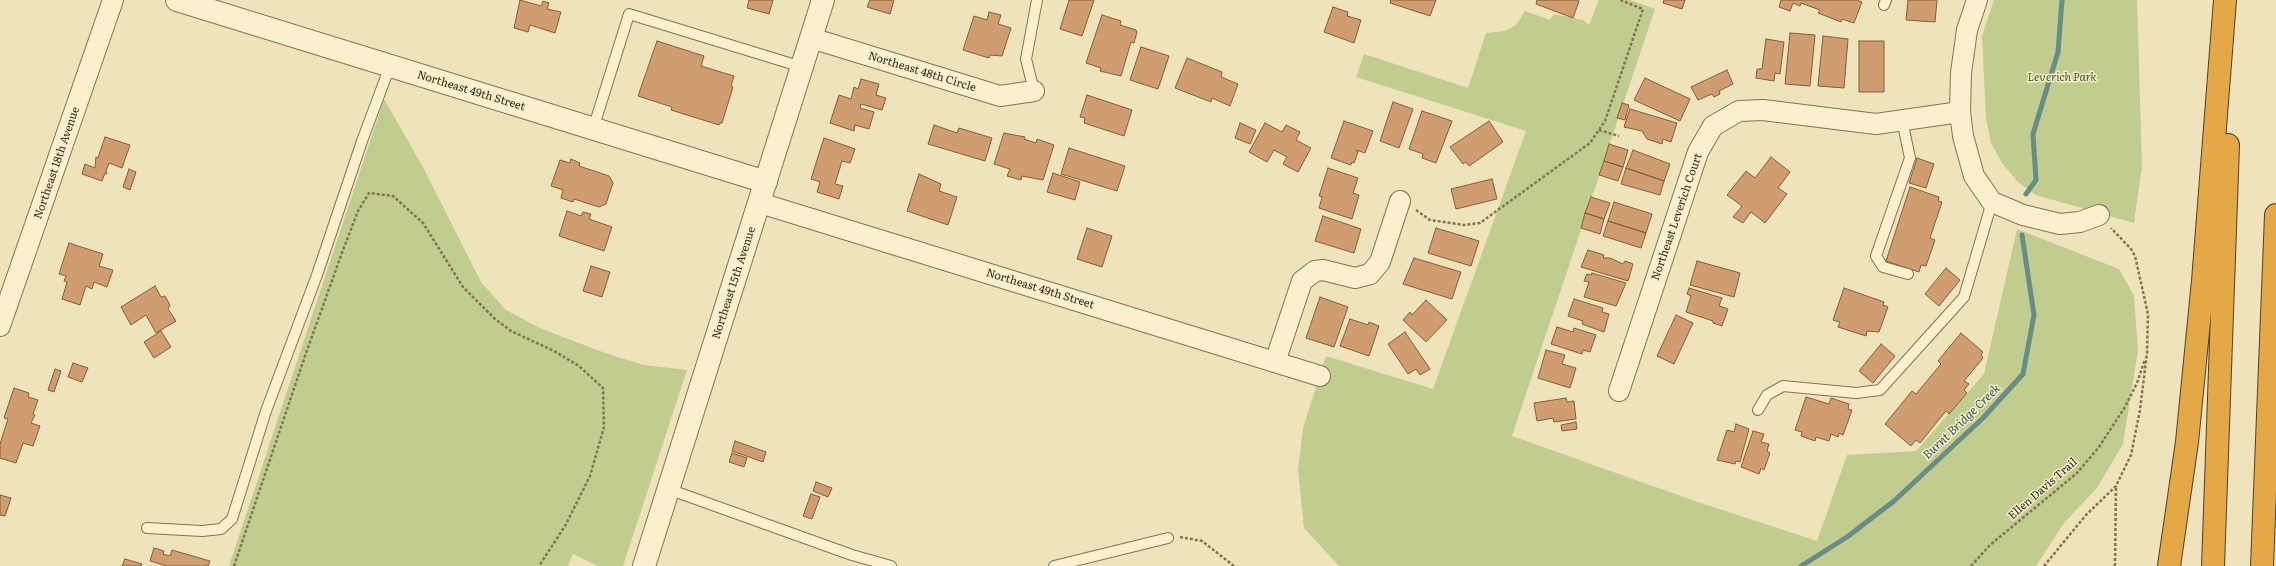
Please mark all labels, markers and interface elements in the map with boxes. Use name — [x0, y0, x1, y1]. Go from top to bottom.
street label: Northeast 48th Circle — [866, 49, 978, 95]
street label: Northeast 49th Street — [415, 68, 527, 114]
park label: Leverich Park — [2028, 71, 2096, 85]
street label: Northeast 18th Avenue — [32, 105, 82, 221]
street label: Northeast Leverich Court — [1649, 152, 1705, 282]
street label: Northeast 15th Avenue — [710, 225, 758, 341]
street label: Northeast 49th Street — [984, 266, 1096, 312]
water label: Burnt Bridge Creek — [1920, 381, 2004, 463]
street label: Ellen Davis Trail — [2006, 456, 2080, 522]

